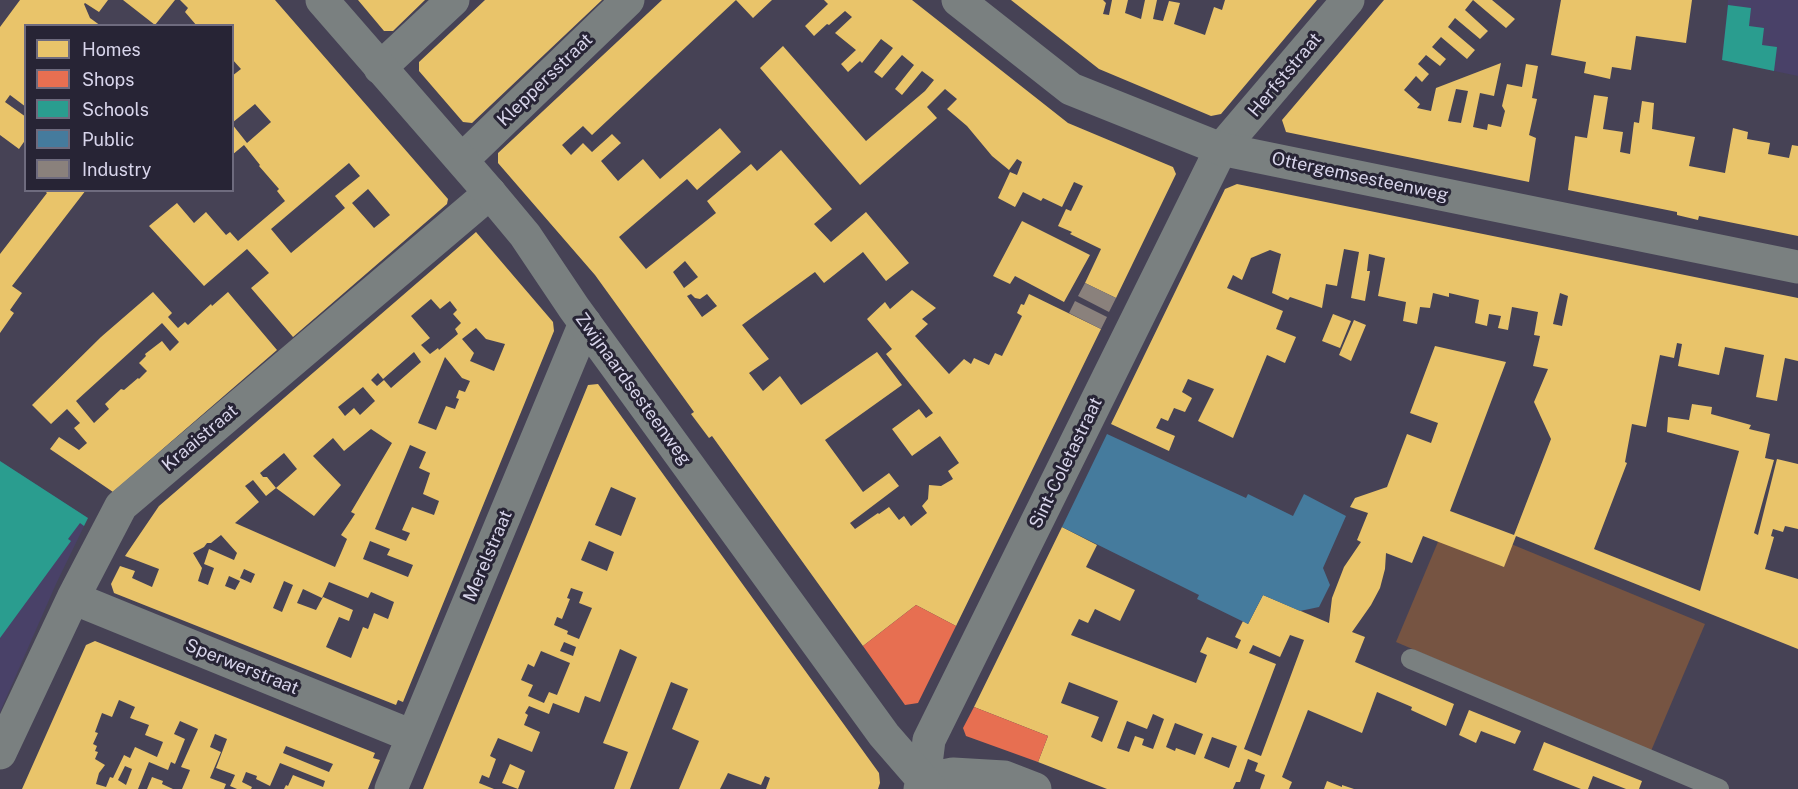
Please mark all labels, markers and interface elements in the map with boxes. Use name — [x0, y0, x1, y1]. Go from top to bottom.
legend — [24, 24, 234, 192]
street label: Kleppersstraat — [493, 29, 597, 131]
street label: Herfststraat — [1244, 29, 1326, 121]
text: Homes — [82, 39, 141, 60]
text: Shops — [82, 69, 134, 90]
text: Schools — [82, 99, 149, 120]
text: Public — [82, 129, 134, 150]
street label: Ottergemsesteenweg — [1270, 148, 1450, 206]
text: Industry — [82, 159, 151, 180]
street label: Zwijnaardsesteenweg — [570, 309, 696, 469]
street label: Sint-Coletastraat — [1025, 394, 1107, 532]
street label: Kraaistraat — [158, 400, 242, 476]
street label: Merelstraat — [459, 507, 517, 605]
street label: Sperwerstraat — [182, 634, 302, 700]

